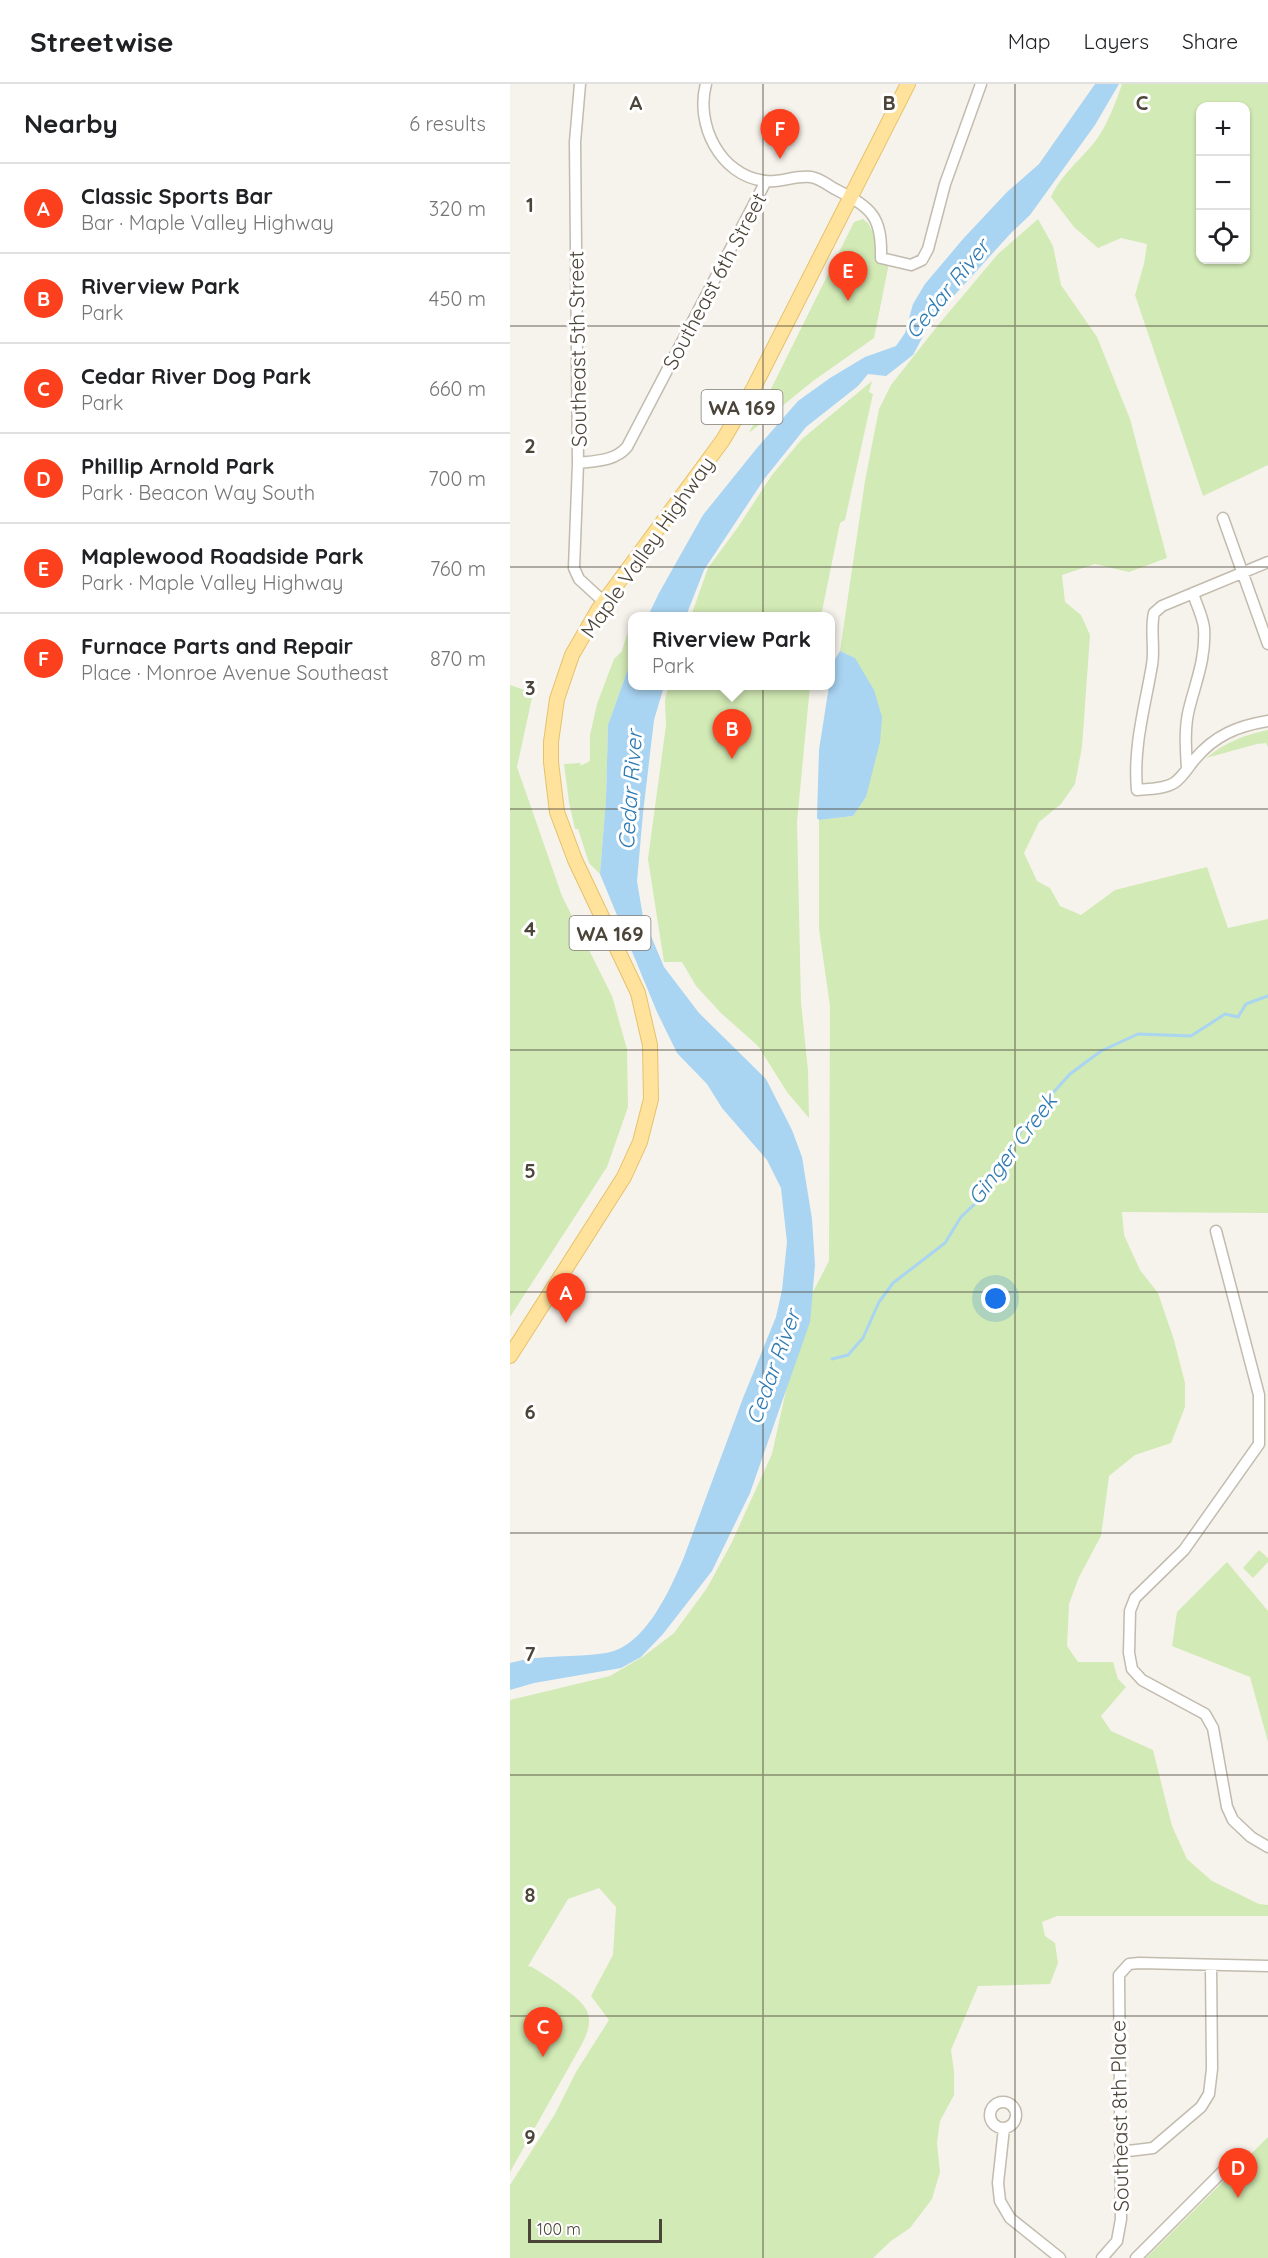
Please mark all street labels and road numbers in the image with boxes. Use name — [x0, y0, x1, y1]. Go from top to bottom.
street label: Southeast 6th Street — [656, 188, 772, 374]
street label: Southeast 5th Street — [562, 251, 592, 447]
road number: WA 169 — [702, 390, 782, 424]
street label: Maple Valley Highway — [575, 451, 719, 643]
road number: WA 169 — [570, 916, 650, 950]
street label: Southeast 8th Place — [1104, 2020, 1134, 2212]

